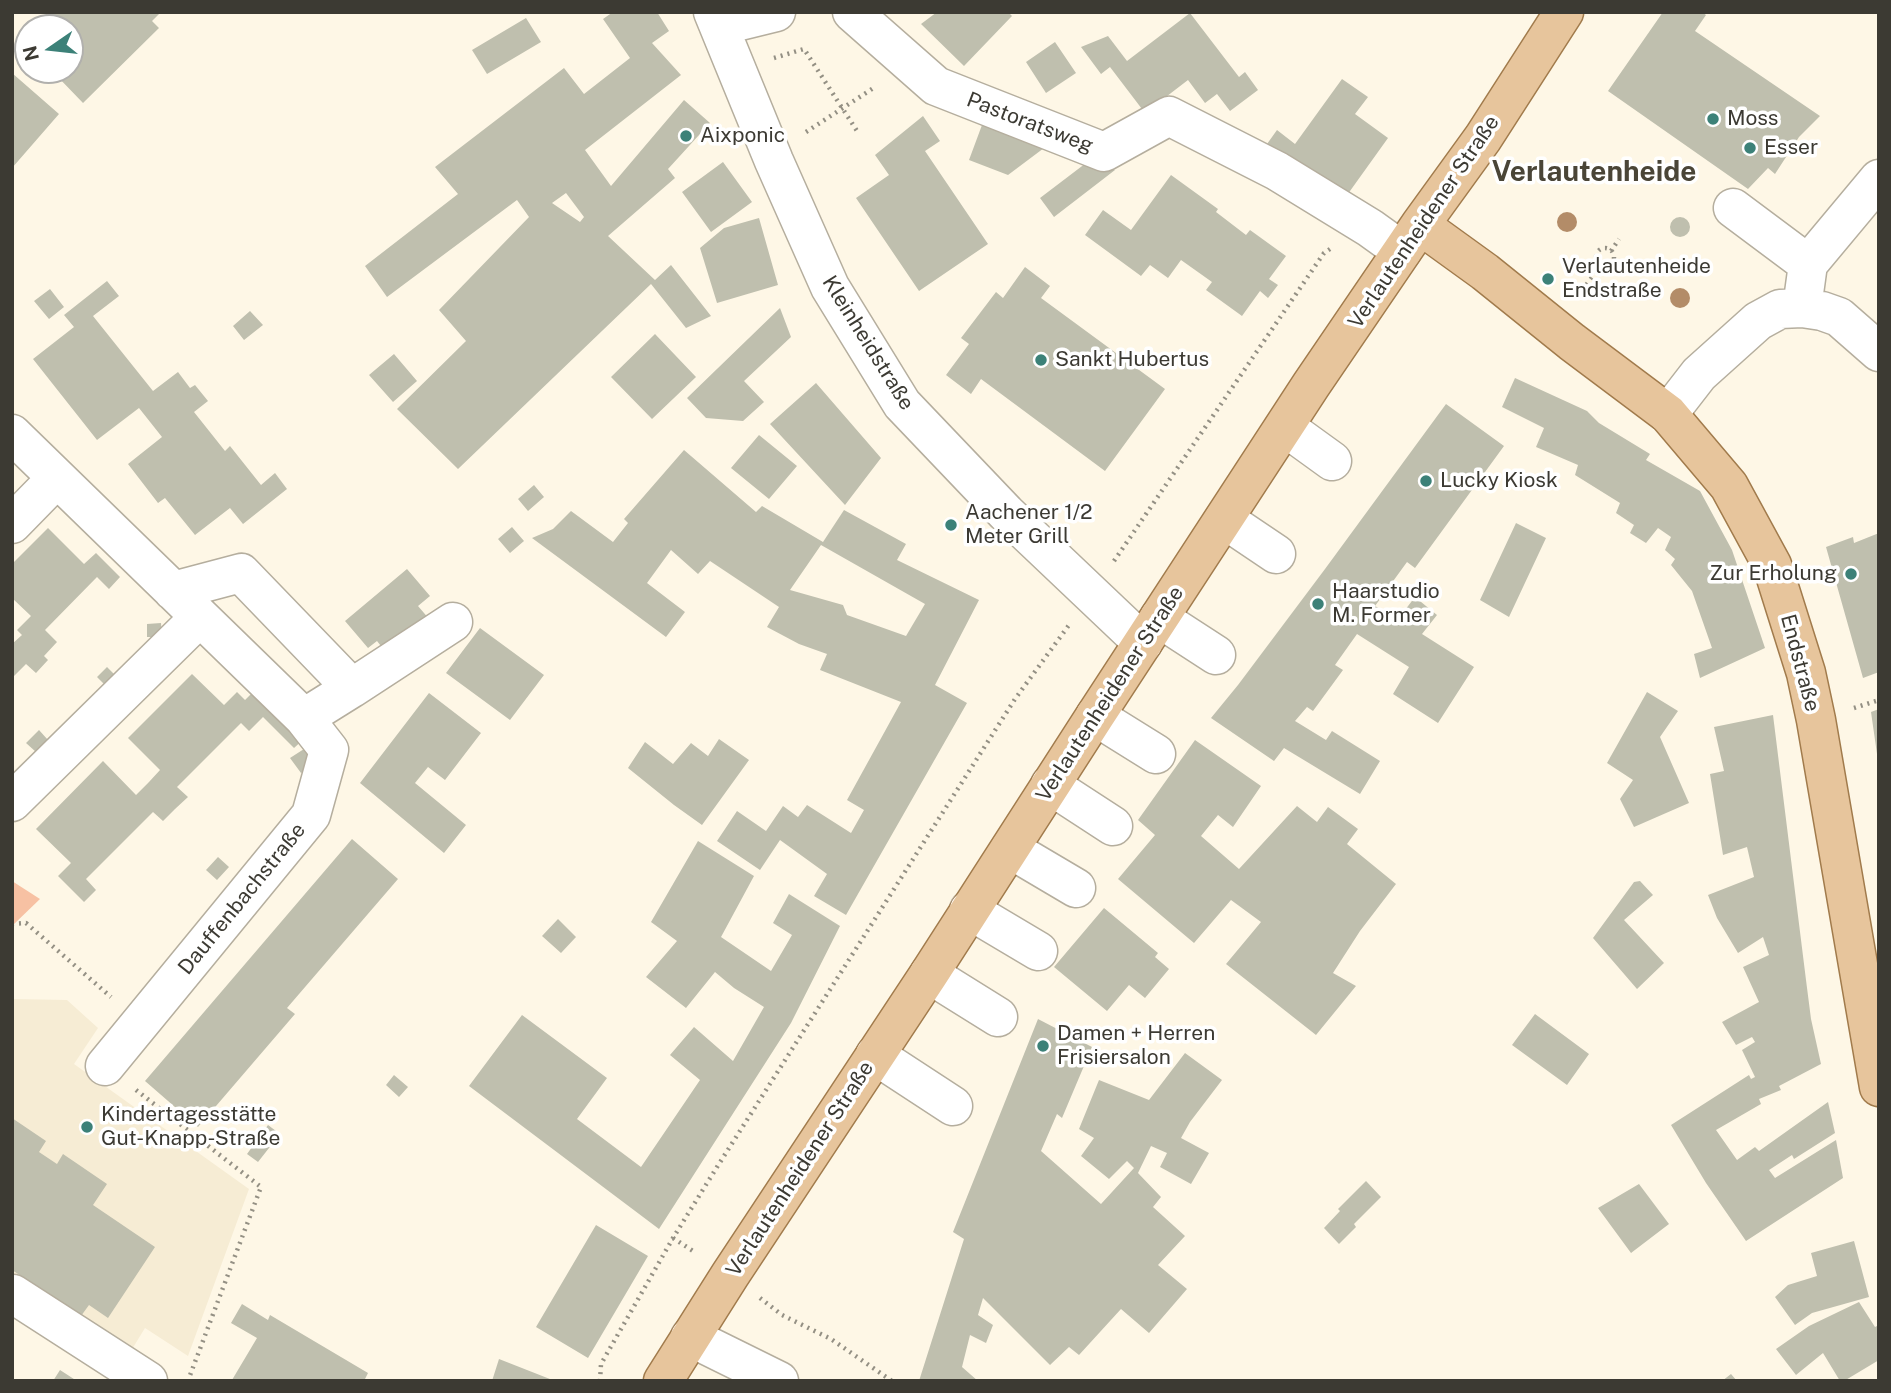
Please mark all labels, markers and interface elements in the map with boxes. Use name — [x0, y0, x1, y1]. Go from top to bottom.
north arrow — [14, 14, 84, 84]
text: N — [18, 44, 43, 63]
street label: Pastoratsweg — [963, 87, 1097, 159]
place label: Moss — [1727, 106, 1778, 132]
street label: Verlautenheidener Straße — [1343, 111, 1505, 333]
marker: Moss — [1705, 111, 1721, 127]
place label: Aixponic — [700, 123, 785, 149]
marker: Aixponic — [678, 128, 694, 144]
place label: Esser — [1764, 135, 1818, 161]
marker: Esser — [1742, 140, 1758, 156]
district label: Verlautenheide — [1492, 155, 1696, 189]
place label: Verlautenheide Endstraße — [1562, 254, 1711, 304]
street label: Kleinheidstraße — [817, 271, 919, 415]
marker: Verlautenheide Endstraße — [1540, 271, 1556, 287]
place label: Sankt Hubertus — [1055, 347, 1209, 373]
marker: Sankt Hubertus — [1033, 352, 1049, 368]
place label: Lucky Kiosk — [1440, 468, 1558, 494]
marker: Lucky Kiosk — [1418, 473, 1434, 489]
place label: Aachener 1/2 Meter Grill — [965, 500, 1093, 550]
marker: Aachener 1/2 Meter Grill — [943, 517, 959, 533]
place label: Zur Erholung — [1710, 561, 1837, 587]
marker: Zur Erholung — [1843, 566, 1859, 582]
place label: Haarstudio M. Former — [1332, 579, 1440, 629]
street label: Verlautenheidener Straße — [1031, 582, 1189, 806]
marker: Haarstudio M. Former — [1310, 596, 1326, 612]
street label: Endstraße — [1775, 612, 1825, 714]
street label: Dauffenbachstraße — [173, 818, 311, 980]
place label: Damen + Herren Frisiersalon — [1057, 1021, 1215, 1071]
marker: Damen + Herren Frisiersalon — [1035, 1038, 1051, 1054]
street label: Verlautenheidener Straße — [721, 1057, 879, 1281]
place label: Kindertagesstätte Gut-Knapp-Straße — [101, 1102, 280, 1152]
marker: Kindertagesstätte Gut-Knapp-Straße — [79, 1119, 95, 1135]

